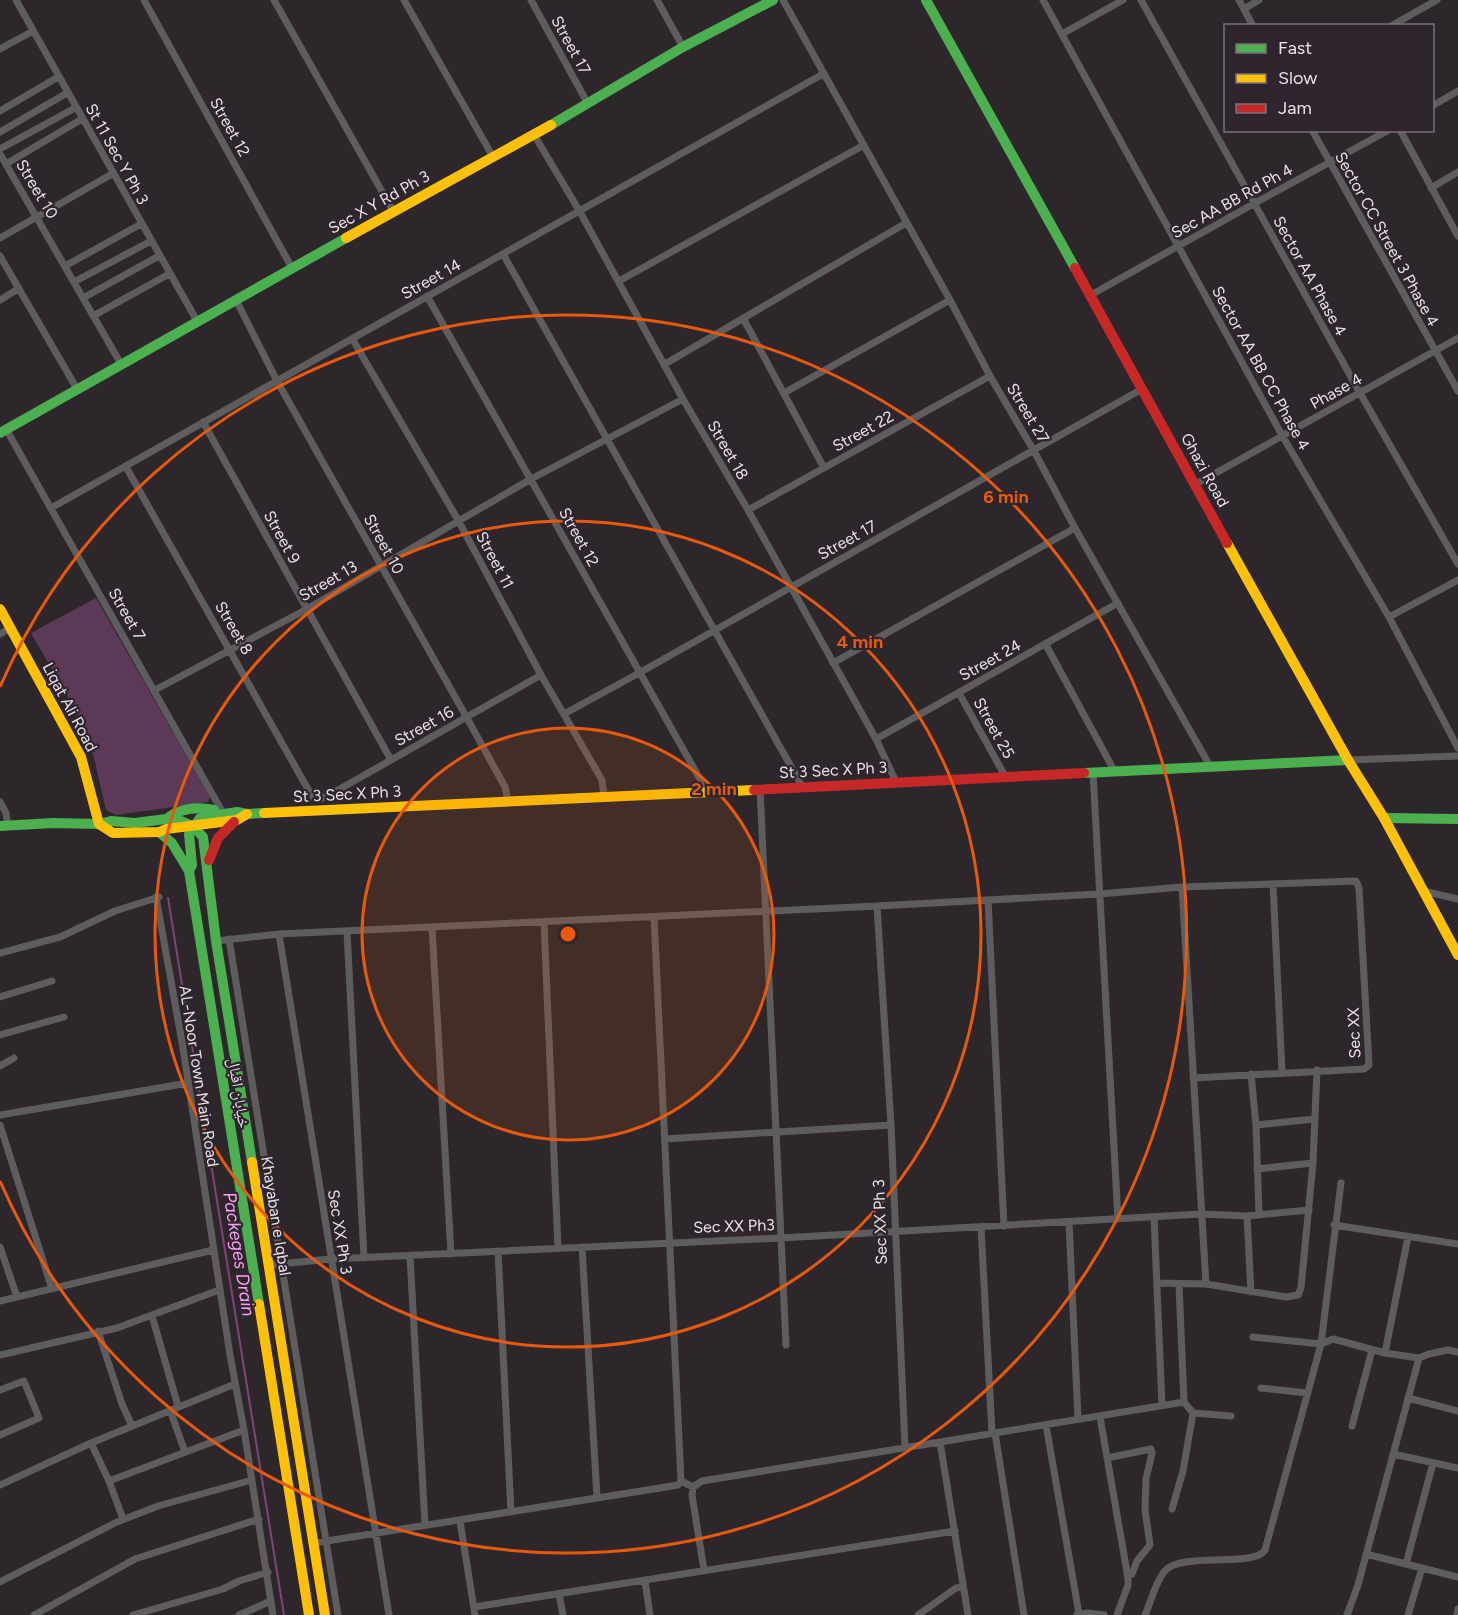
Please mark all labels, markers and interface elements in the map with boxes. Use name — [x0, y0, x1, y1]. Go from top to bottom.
street label: Street 17 — [547, 12, 595, 78]
legend — [1224, 24, 1434, 132]
text: Fast — [1278, 37, 1312, 59]
text: Slow — [1278, 67, 1317, 89]
street label: Street 12 — [206, 94, 254, 160]
text: Jam — [1278, 97, 1312, 119]
street label: St 11 Sec Y Ph 3 — [81, 100, 153, 208]
street label: Sector CC Street 3 Phase 4 — [1331, 148, 1443, 330]
street label: Street 10 — [12, 156, 62, 222]
street label: Sec AA BB Rd Ph 4 — [1168, 160, 1296, 242]
street label: Sec X Y Rd Ph 3 — [325, 166, 433, 238]
street label: Sector AA Phase 4 — [1269, 213, 1351, 339]
street label: Street 14 — [398, 255, 464, 303]
street label: Sector AA BB CC Phase 4 — [1208, 283, 1314, 453]
street label: Phase 4 — [1307, 369, 1365, 413]
street label: Street 27 — [1003, 380, 1053, 447]
street label: Street 22 — [829, 407, 897, 455]
street label: Street 18 — [703, 417, 753, 483]
street label: Ghazi Road — [1177, 430, 1233, 510]
text: 6 min — [983, 486, 1029, 508]
street label: Street 12 — [555, 504, 603, 570]
street label: Street 9 — [260, 507, 304, 567]
street label: Street 10 — [360, 511, 408, 577]
street label: Street 17 — [814, 516, 880, 564]
street label: Street 11 — [472, 528, 518, 592]
street label: Street 13 — [296, 557, 360, 605]
street label: Street 7 — [104, 584, 150, 644]
street label: Street 8 — [211, 598, 257, 658]
text: 4 min — [837, 631, 883, 653]
street label: Street 24 — [956, 635, 1024, 685]
street label: Liqat Ali Road — [39, 659, 101, 755]
street label: Street 25 — [969, 694, 1019, 762]
street label: Street 16 — [391, 702, 457, 750]
street label: St 3 Sec X Ph 3 — [778, 758, 888, 782]
text: 2 min — [691, 778, 737, 800]
street label: St 3 Sec X Ph 3 — [292, 782, 402, 806]
centre of rings — [558, 924, 578, 944]
street label: AL-Noor Town Main Road — [175, 984, 223, 1168]
street label: Sec XX — [1344, 1007, 1364, 1059]
street label: خیابان اقبال — [223, 1057, 254, 1129]
street label: Khayaban e Iqbal — [257, 1155, 295, 1277]
street label: Sec XX Ph 3 — [869, 1179, 891, 1265]
street label: Sec XX Ph 3 — [324, 1188, 356, 1276]
water label: Packeges Drain — [218, 1190, 260, 1318]
street label: Sec XX Ph3 — [693, 1215, 775, 1237]

